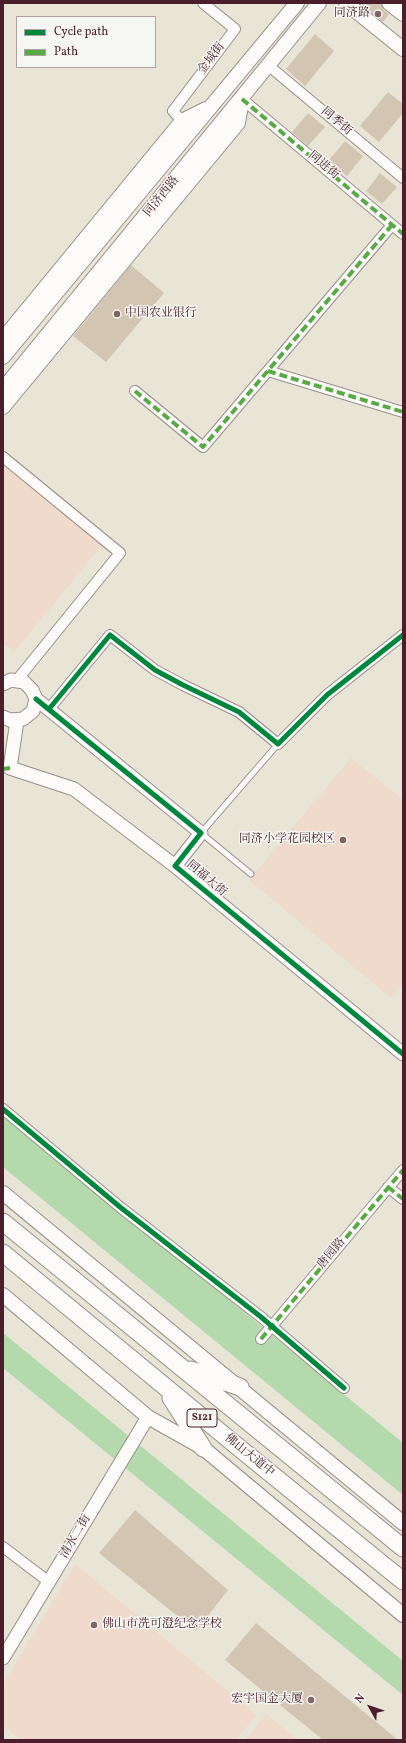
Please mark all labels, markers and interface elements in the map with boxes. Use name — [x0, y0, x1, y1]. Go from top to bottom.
place label: 同济路 — [334, 7, 370, 21]
marker: 同济路 — [373, 9, 383, 19]
legend — [16, 16, 156, 68]
text: Cycle path — [54, 24, 109, 40]
street label: 金城街 — [195, 40, 229, 78]
text: Path — [54, 44, 78, 60]
street label: 同季街 — [318, 105, 354, 139]
street label: 同进街 — [305, 149, 341, 183]
street label: 同济西路 — [141, 174, 183, 220]
place label: 中国农业银行 — [125, 307, 197, 321]
marker: 中国农业银行 — [112, 309, 122, 319]
place label: 同济小学花园校区 — [239, 833, 335, 847]
marker: 同济小学花园校区 — [338, 835, 348, 845]
street label: 同福大街 — [183, 858, 229, 900]
street label: 唐园路 — [315, 1236, 349, 1272]
road number: S121 — [187, 1409, 217, 1427]
street label: 佛山大道中 — [221, 1432, 277, 1480]
street label: 清水二街 — [57, 1513, 95, 1561]
place label: 佛山市冼可澄纪念学校 — [102, 1618, 222, 1632]
marker: 佛山市冼可澄纪念学校 — [89, 1620, 99, 1630]
north arrow — [350, 1687, 390, 1727]
text: N — [352, 1691, 369, 1707]
place label: 宏宇国金大厦 — [231, 1693, 303, 1707]
marker: 宏宇国金大厦 — [306, 1695, 316, 1705]

